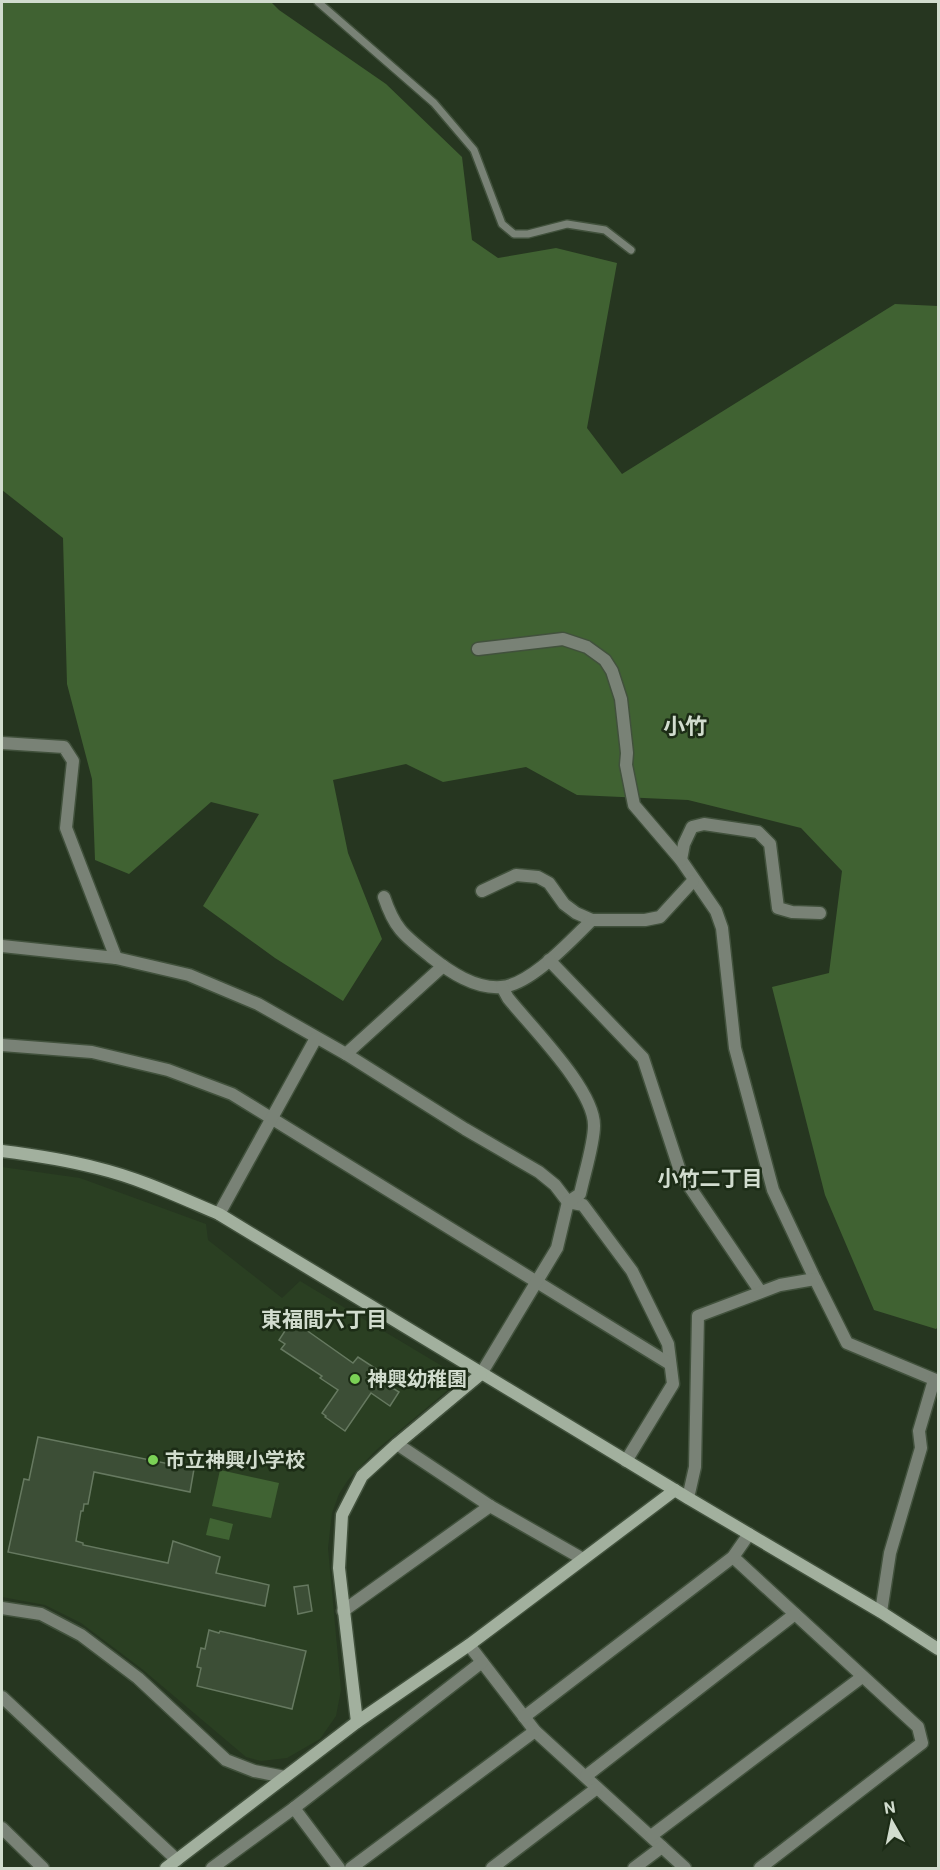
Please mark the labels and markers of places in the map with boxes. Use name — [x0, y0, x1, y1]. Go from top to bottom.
place label: 神興幼稚園 — [367, 1367, 467, 1391]
marker: 神興幼稚園 — [348, 1372, 362, 1386]
place label: 市立神興小学校 — [165, 1448, 305, 1472]
marker: 市立神興小学校 — [146, 1453, 160, 1467]

